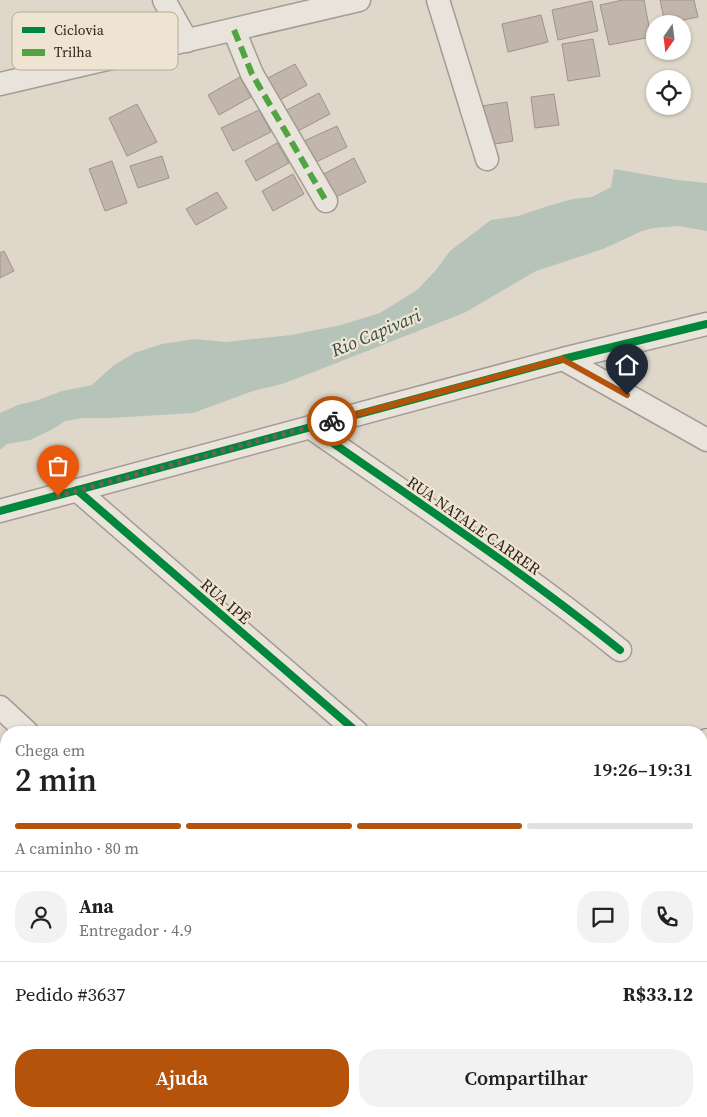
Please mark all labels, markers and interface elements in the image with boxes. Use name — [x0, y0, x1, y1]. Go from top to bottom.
legend — [12, 12, 178, 70]
north arrow — [646, 15, 691, 60]
map controls — [646, 15, 691, 115]
text: Ciclovia — [54, 20, 105, 40]
text: Trilha — [54, 42, 93, 62]
button: locate — [646, 70, 691, 115]
water label: Rio Capivari — [326, 302, 425, 363]
pin — [606, 344, 648, 395]
icon: home — [613, 351, 641, 379]
courier — [307, 396, 357, 446]
icon: bike — [318, 407, 346, 435]
pin — [37, 445, 79, 496]
icon: bag — [44, 452, 72, 480]
street label: RUA NATALE CARRER — [403, 471, 546, 580]
street label: RUA IPÊ — [196, 573, 256, 629]
text: Chega em — [15, 739, 85, 761]
text: 19:26–19:31 — [593, 756, 693, 782]
text: 2 min — [15, 758, 97, 802]
text: A caminho · 80 m — [15, 837, 139, 859]
button: person — [15, 891, 67, 943]
button: chat — [577, 891, 629, 943]
button: phone — [641, 891, 693, 943]
text: Ana — [79, 893, 113, 919]
text: Entregador · 4.9 — [79, 919, 192, 941]
text: Pedido #3637 — [15, 981, 126, 1007]
text: R$33.12 — [623, 981, 693, 1007]
button: Ajuda — [15, 1049, 349, 1107]
button: Compartilhar — [359, 1049, 693, 1107]

